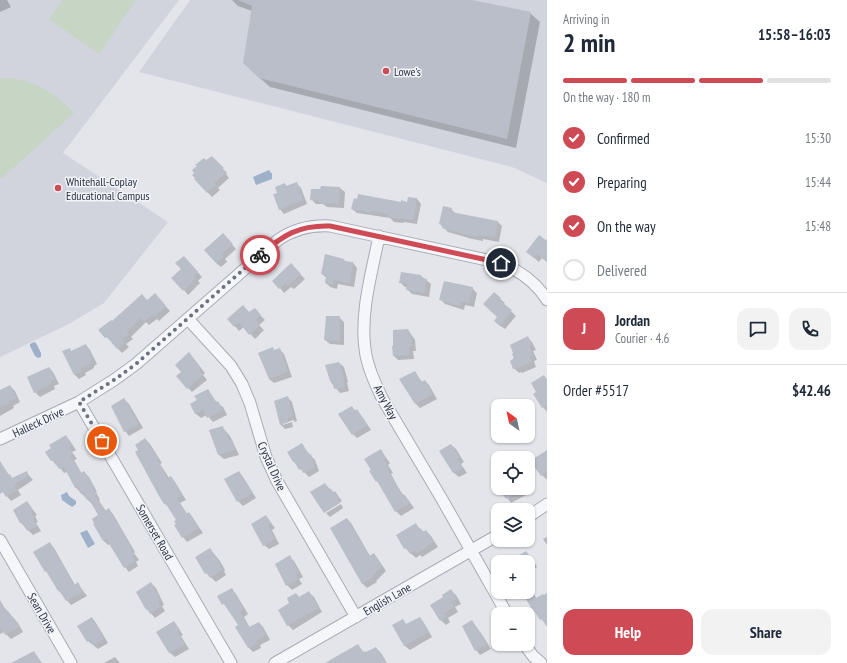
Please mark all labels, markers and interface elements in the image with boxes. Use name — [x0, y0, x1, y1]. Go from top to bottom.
text: Arriving in — [563, 11, 610, 28]
text: 15:58–16:03 — [758, 25, 831, 44]
text: 2 min — [563, 26, 616, 59]
place label: Lowe's — [394, 64, 421, 79]
marker: Lowe's — [381, 66, 391, 76]
text: On the way · 180 m — [563, 89, 650, 106]
icon: check — [563, 127, 585, 149]
text: Confirmed — [597, 129, 650, 148]
text: 15:30 — [805, 130, 831, 147]
icon: check — [563, 171, 585, 193]
text: Preparing — [597, 173, 647, 192]
place label: Whitehall-Coplay Educational Campus — [66, 174, 150, 203]
text: 15:44 — [805, 174, 831, 191]
marker: Whitehall-Coplay Educational Campus — [53, 183, 63, 193]
icon: check — [563, 215, 585, 237]
text: On the way — [597, 217, 656, 236]
text: 15:48 — [805, 218, 831, 235]
courier — [240, 235, 280, 275]
icon: bike — [249, 244, 271, 266]
pin — [484, 246, 518, 280]
icon: home — [490, 252, 512, 274]
text: Delivered — [597, 261, 647, 280]
button: chat — [737, 308, 779, 350]
button: phone — [789, 308, 831, 350]
text: Jordan — [615, 311, 650, 330]
text: J — [582, 319, 586, 338]
text: Courier · 4.6 — [615, 330, 669, 347]
text: Order #5517 — [563, 381, 629, 400]
text: $42.46 — [792, 381, 831, 400]
street label: Amy Way — [371, 382, 402, 422]
north arrow — [491, 399, 535, 443]
map controls — [491, 399, 535, 651]
street label: Halleck Drive — [10, 404, 66, 440]
pin — [85, 424, 119, 458]
icon: bag — [91, 430, 113, 452]
street label: Crystal Drive — [254, 439, 290, 493]
button: locate — [491, 451, 535, 495]
street label: Somerset Road — [133, 502, 177, 562]
button: layers — [491, 503, 535, 547]
button: + — [491, 555, 535, 599]
street label: English Lane — [360, 579, 414, 619]
street label: Sean Drive — [24, 590, 60, 636]
button: − — [491, 607, 535, 651]
button: Help — [563, 609, 693, 655]
button: Share — [701, 609, 831, 655]

